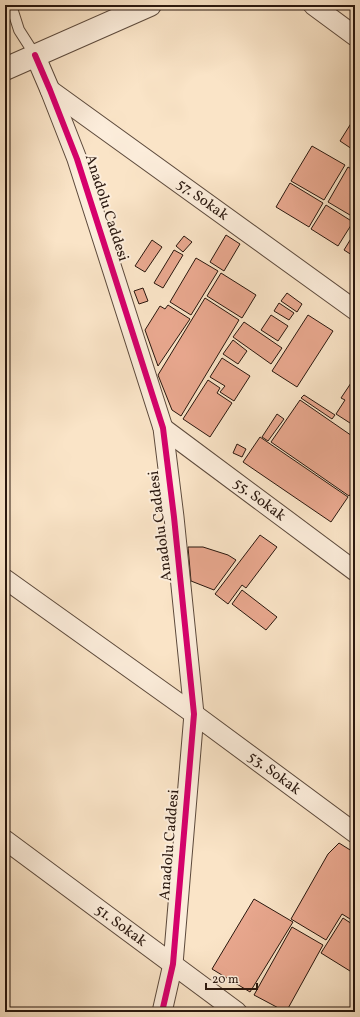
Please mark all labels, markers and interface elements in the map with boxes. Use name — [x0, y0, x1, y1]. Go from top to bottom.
street label: Anadolu Caddesi — [79, 152, 133, 264]
street label: 57. Sokak — [172, 174, 233, 226]
street label: Anadolu Caddesi — [144, 469, 178, 583]
street label: 55. Sokak — [229, 473, 290, 526]
street label: 53. Sokak — [243, 747, 305, 800]
street label: Anadolu Caddesi — [155, 789, 185, 901]
street label: 51. Sokak — [90, 900, 151, 952]
scale bar — [206, 965, 257, 991]
text: 20 m — [212, 972, 239, 988]

